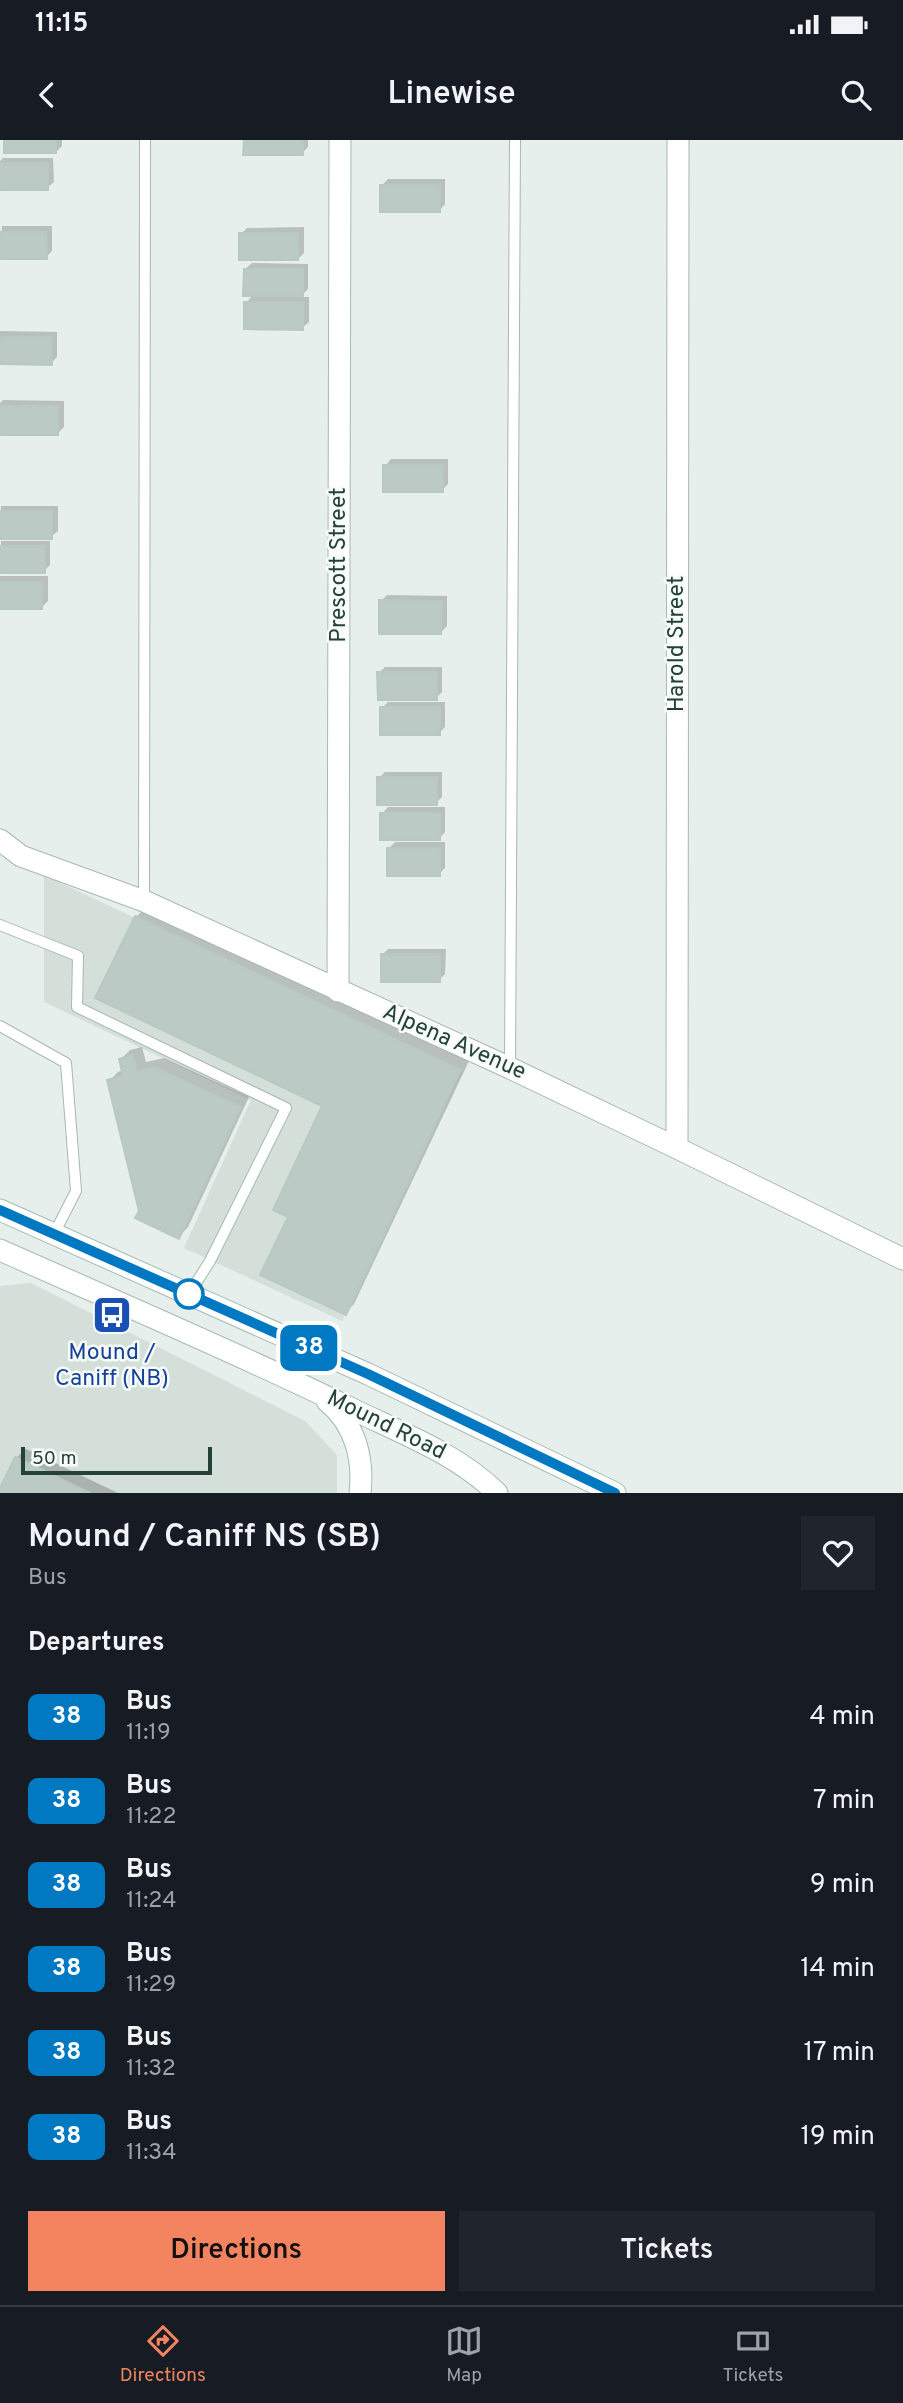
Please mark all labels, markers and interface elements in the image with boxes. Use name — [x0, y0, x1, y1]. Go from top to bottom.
text: 11:15 — [35, 8, 88, 41]
text: Linewise — [387, 75, 516, 115]
icon: back — [28, 76, 66, 114]
icon: search — [837, 76, 875, 114]
street label: Prescott Street — [325, 487, 354, 643]
street label: Harold Street — [663, 576, 692, 712]
street label: Alpena Avenue — [378, 998, 530, 1088]
unlabelled marker — [174, 1279, 204, 1309]
bus stop icon: Mound / Caniff (NB) — [91, 1294, 133, 1336]
line badge: 38 — [278, 1325, 340, 1371]
text: 38 — [294, 1333, 324, 1363]
place label: Mound / Caniff (NB) — [55, 1339, 169, 1394]
street label: Mound Road — [322, 1385, 450, 1467]
scale bar — [21, 1444, 212, 1476]
text: 50 m — [32, 1447, 77, 1471]
button: heart — [801, 1516, 875, 1590]
text: Mound / Caniff NS (SB) — [28, 1517, 381, 1559]
text: Bus — [28, 1564, 67, 1593]
text: Departures — [28, 1627, 165, 1660]
text: Bus — [126, 1686, 172, 1719]
text: 4 min — [809, 1701, 875, 1734]
text: 38 — [52, 1702, 81, 1732]
text: 11:19 — [126, 1719, 171, 1748]
text: Bus — [126, 1770, 172, 1803]
text: 7 min — [813, 1785, 875, 1818]
text: 38 — [52, 1786, 81, 1816]
text: 11:22 — [126, 1803, 177, 1832]
text: Bus — [126, 1854, 172, 1887]
text: 9 min — [810, 1869, 875, 1902]
text: 38 — [52, 1870, 81, 1900]
text: 11:24 — [126, 1887, 176, 1916]
text: Bus — [126, 1938, 172, 1971]
text: 14 min — [800, 1953, 875, 1986]
text: 38 — [52, 1954, 81, 1984]
text: 11:29 — [126, 1971, 176, 2000]
text: Bus — [126, 2022, 172, 2055]
text: 17 min — [803, 2037, 875, 2070]
text: 38 — [52, 2038, 81, 2068]
text: 11:32 — [126, 2055, 176, 2084]
text: Bus — [126, 2106, 172, 2139]
text: 19 min — [800, 2121, 875, 2154]
text: 38 — [52, 2122, 81, 2152]
text: 11:34 — [126, 2139, 176, 2168]
button: Directions — [28, 2211, 445, 2291]
button: Tickets — [459, 2211, 875, 2291]
tab: Directions — [120, 2322, 206, 2388]
tab: Map — [445, 2322, 483, 2388]
tab: Tickets — [722, 2322, 783, 2388]

